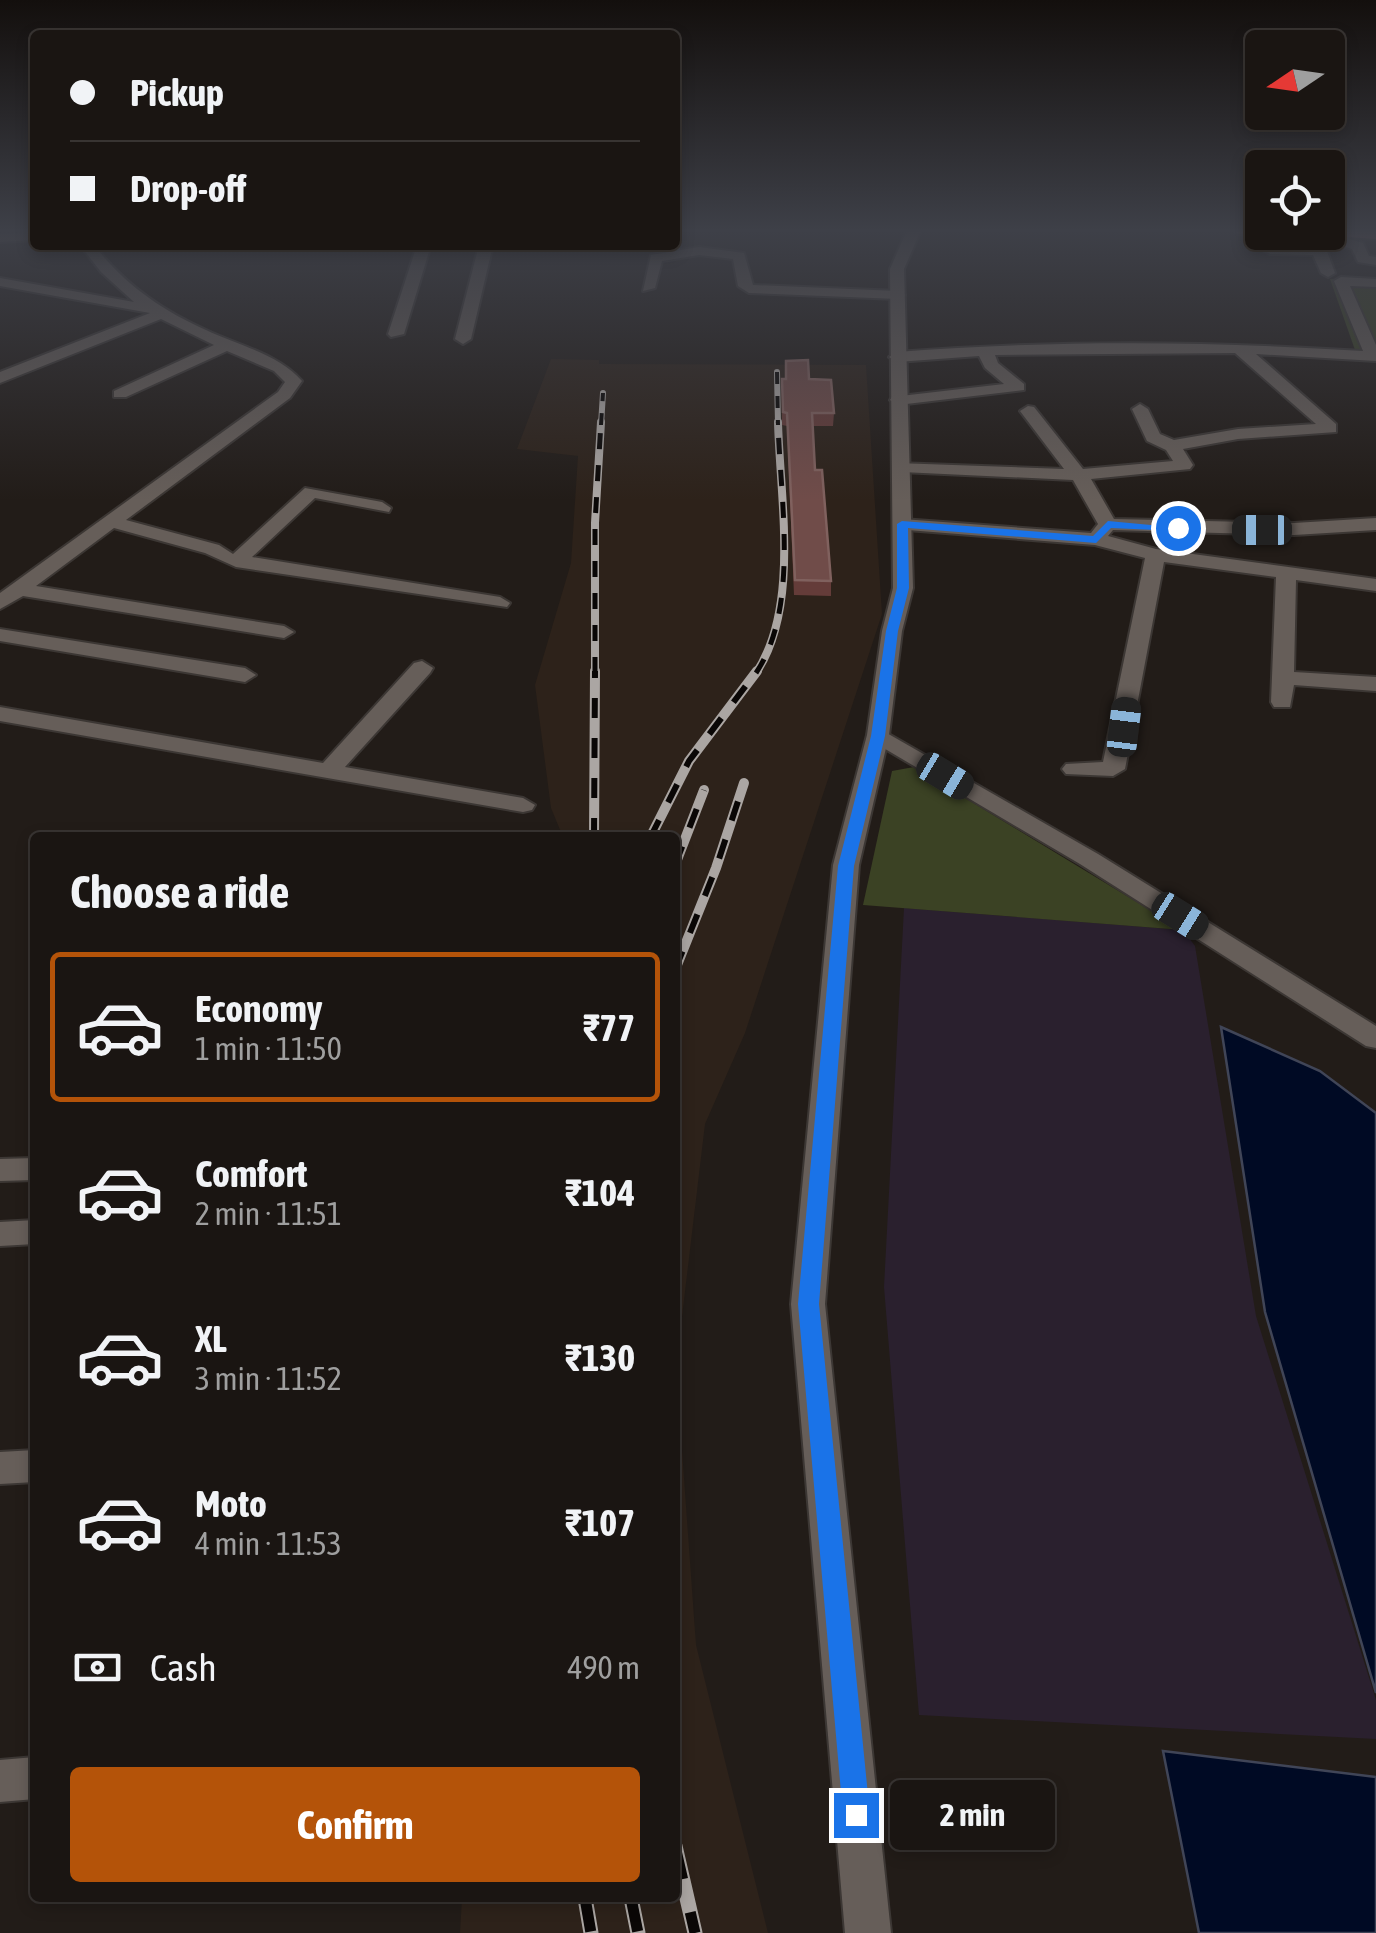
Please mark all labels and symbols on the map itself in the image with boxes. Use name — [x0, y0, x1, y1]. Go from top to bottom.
north arrow — [1245, 30, 1345, 130]
route start — [1156, 506, 1201, 551]
car — [1232, 515, 1292, 545]
car — [1105, 695, 1143, 759]
car — [912, 748, 978, 804]
car — [1147, 887, 1213, 945]
callout: 2 min — [891, 1780, 1056, 1850]
route end — [834, 1793, 879, 1838]

